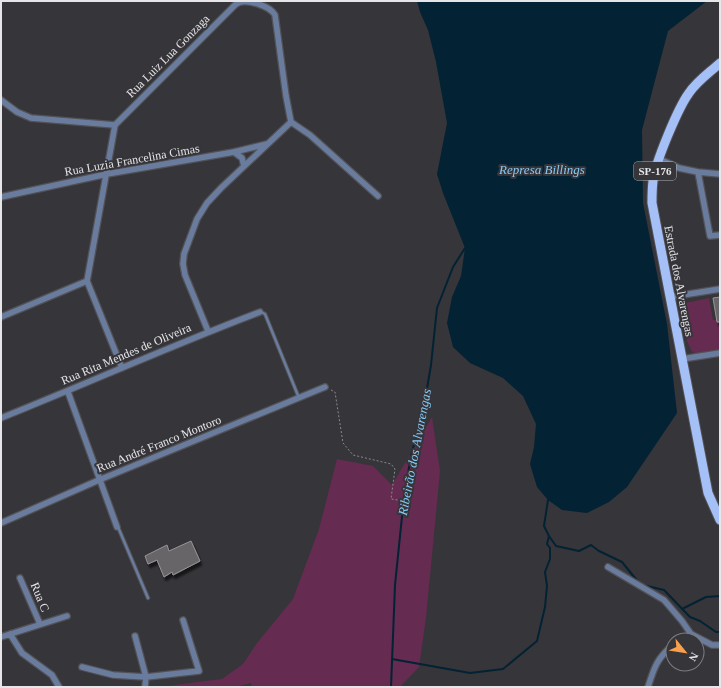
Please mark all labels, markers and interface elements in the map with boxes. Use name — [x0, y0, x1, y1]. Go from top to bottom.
street label: Rua Luiz Lua Gonzaga — [124, 11, 213, 100]
street label: Rua Luzia Francelina Cimas — [63, 141, 201, 179]
water label: Represa Billings — [498, 162, 585, 177]
road number: SP-176 — [634, 162, 676, 180]
street label: Estrada dos Alvarengas — [661, 224, 697, 338]
street label: Rua Rita Mendes de Oliveira — [59, 320, 194, 388]
water label: Ribeirão dos Alvarengas — [395, 388, 434, 518]
street label: Rua André Franco Montoro — [95, 413, 223, 475]
street label: Rua C — [28, 580, 52, 614]
north arrow — [665, 632, 705, 672]
text: N — [686, 651, 701, 663]

